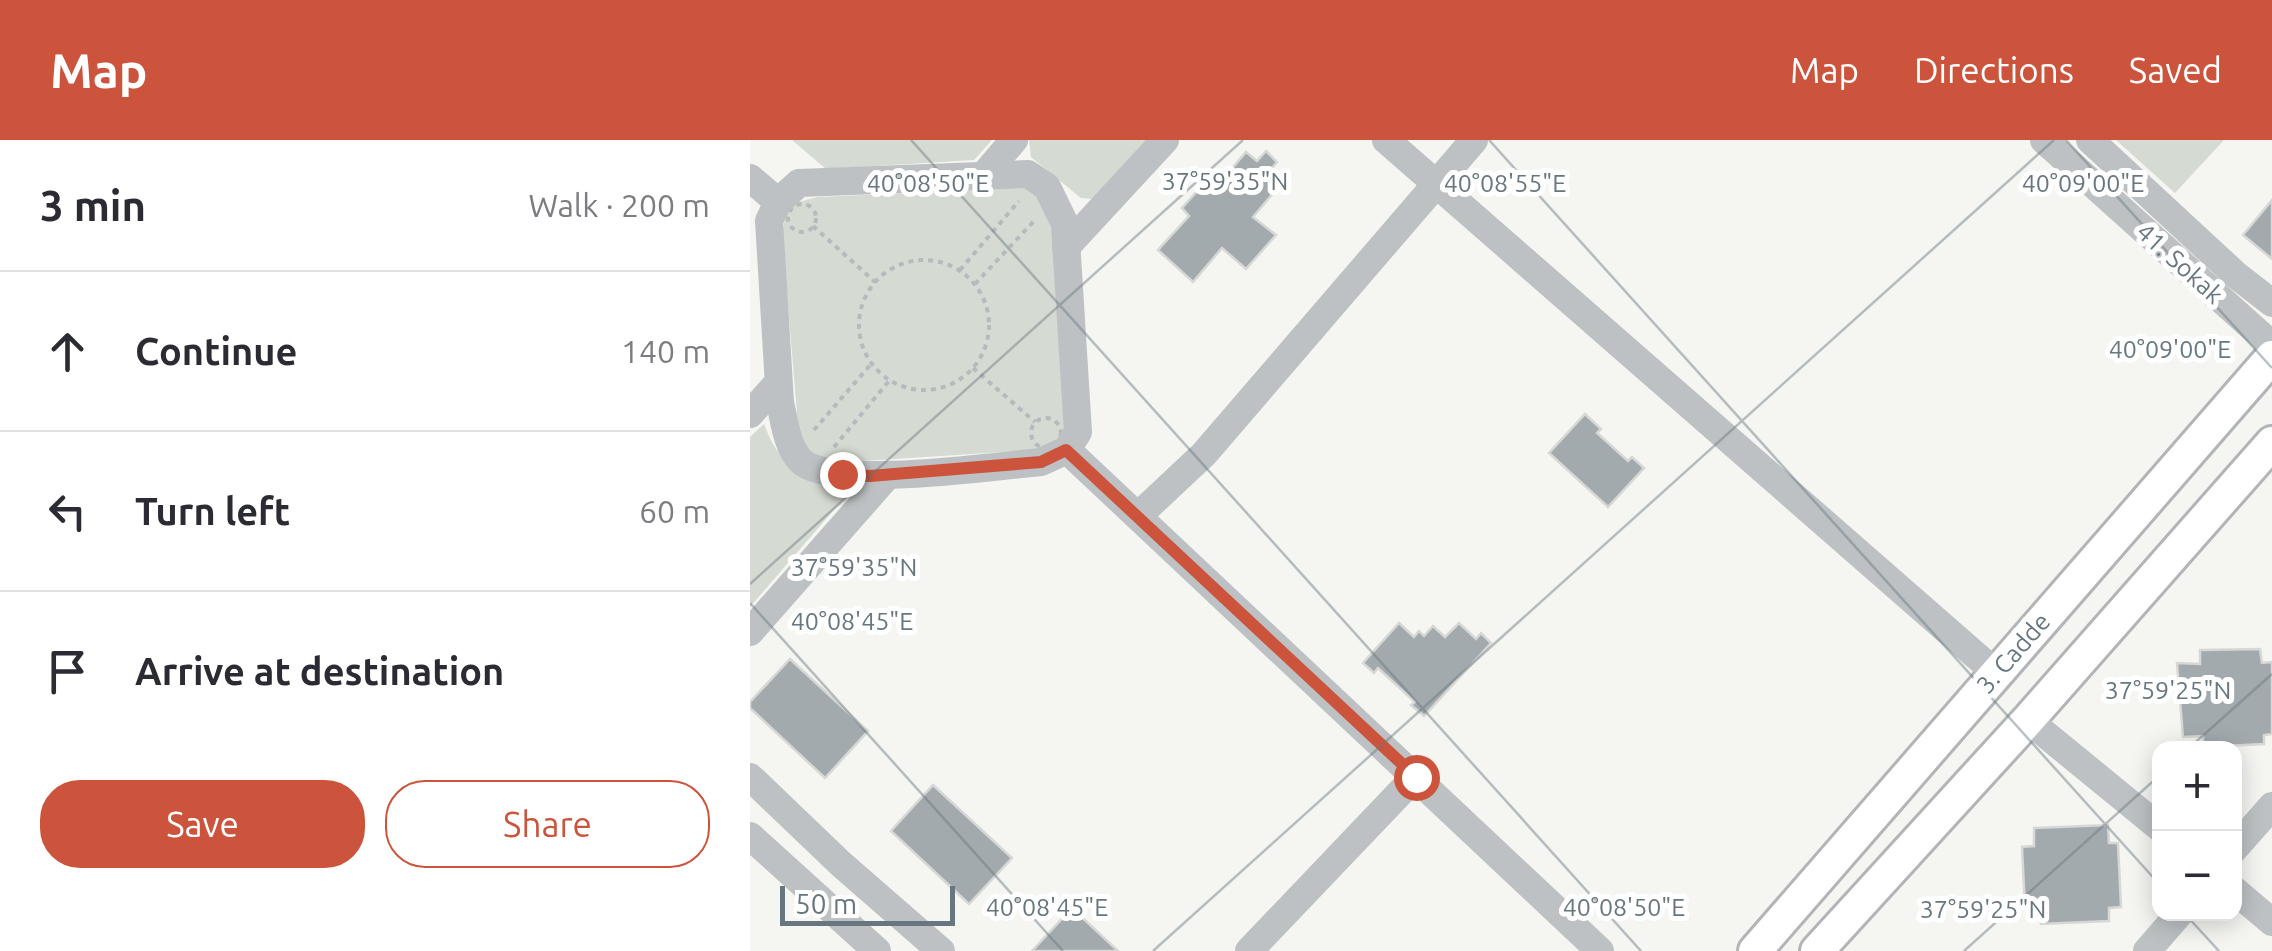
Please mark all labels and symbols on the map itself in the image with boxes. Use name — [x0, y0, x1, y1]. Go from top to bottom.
text: 37°59'35"N — [1162, 167, 1288, 195]
text: 40°08'50"E — [867, 169, 989, 197]
text: 40°08'55"E — [1444, 169, 1566, 197]
text: 40°09'00"E — [2022, 169, 2144, 197]
street label: 41. Sokak — [2131, 217, 2229, 309]
text: 40°09'00"E — [2109, 335, 2231, 363]
route end — [820, 452, 866, 498]
text: 37°59'35"N — [791, 553, 917, 581]
text: 40°08'45"E — [791, 607, 913, 635]
street label: 3. Cadde — [1971, 607, 2055, 699]
text: 37°59'25"N — [2105, 676, 2231, 704]
route start — [1394, 755, 1440, 801]
scale bar — [780, 881, 955, 926]
text: 40°08'45"E — [986, 893, 1108, 921]
text: 40°08'50"E — [1563, 893, 1685, 921]
text: 37°59'25"N — [1920, 895, 2046, 923]

